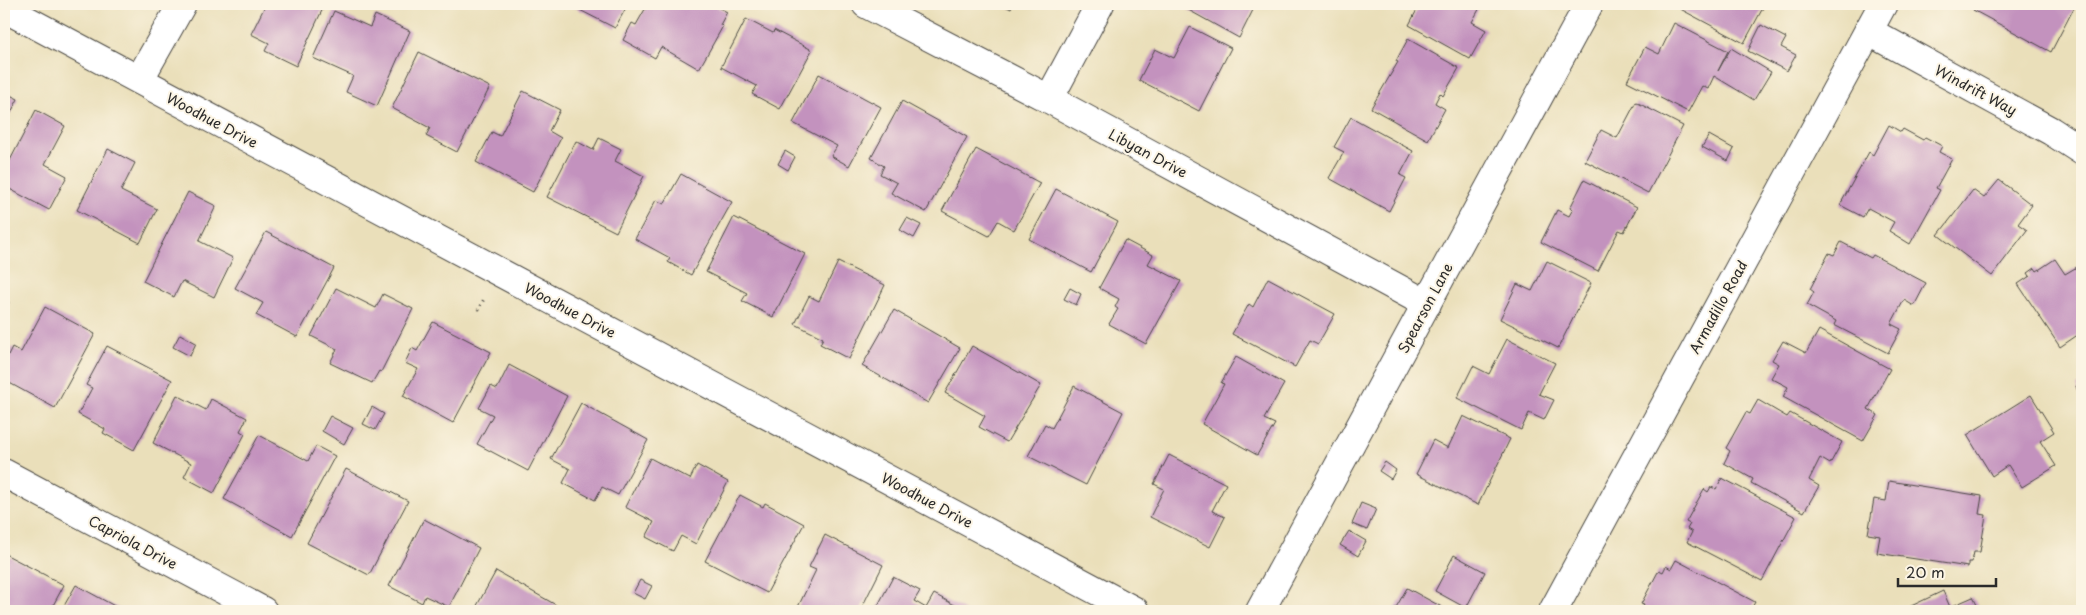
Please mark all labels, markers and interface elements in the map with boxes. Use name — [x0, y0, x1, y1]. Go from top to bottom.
street label: Windrift Way — [1931, 59, 2021, 121]
street label: Woodhue Drive — [163, 87, 261, 153]
street label: Libyan Drive — [1105, 123, 1191, 183]
street label: Armadillo Road — [1684, 257, 1752, 357]
street label: Spearson Lane — [1392, 259, 1458, 357]
street label: Woodhue Drive — [521, 277, 619, 343]
street label: Woodhue Drive — [878, 467, 976, 533]
street label: Capriola Drive — [85, 510, 181, 574]
scale bar — [1898, 555, 1996, 587]
text: 20 m — [1906, 560, 1945, 583]

